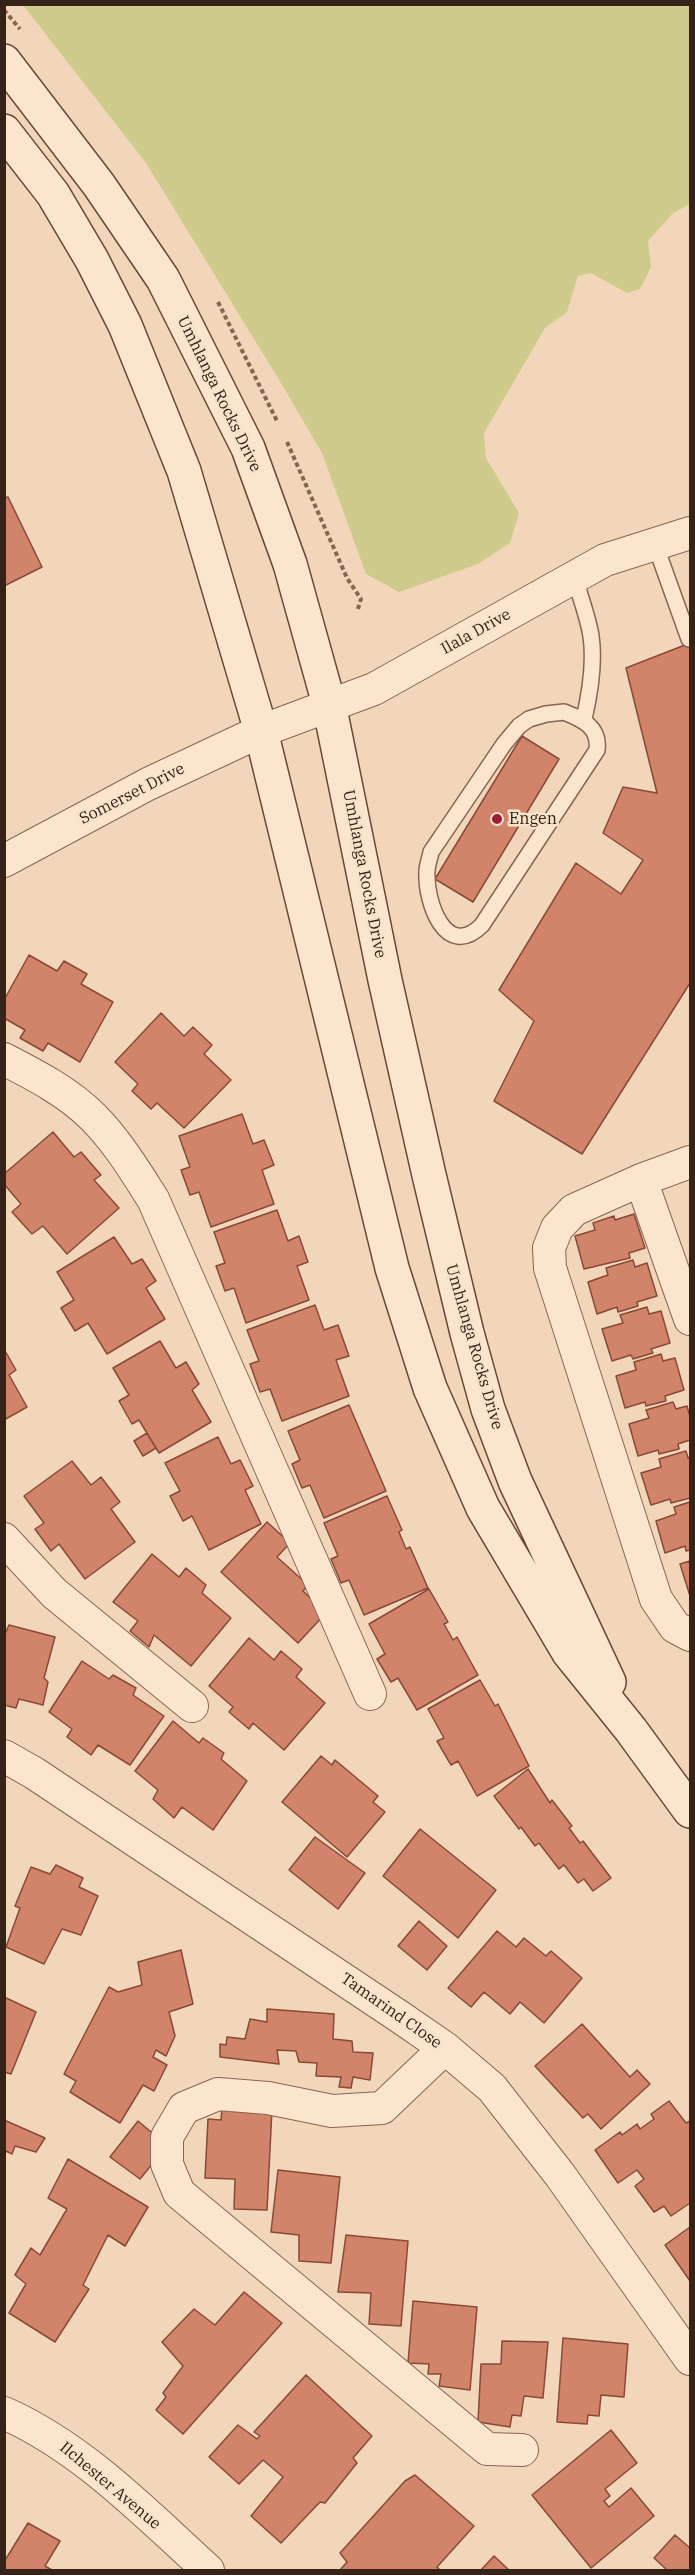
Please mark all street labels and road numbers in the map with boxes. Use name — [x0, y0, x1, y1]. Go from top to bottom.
street label: Umhlanga Rocks Drive — [173, 313, 265, 475]
street label: Ilala Drive — [438, 605, 514, 659]
street label: Somerset Drive — [76, 759, 188, 829]
street label: Umhlanga Rocks Drive — [338, 788, 390, 960]
street label: Umhlanga Rocks Drive — [441, 1262, 507, 1432]
street label: Tamarind Close — [337, 1969, 445, 2053]
street label: Ilchester Avenue — [56, 2438, 164, 2534]

